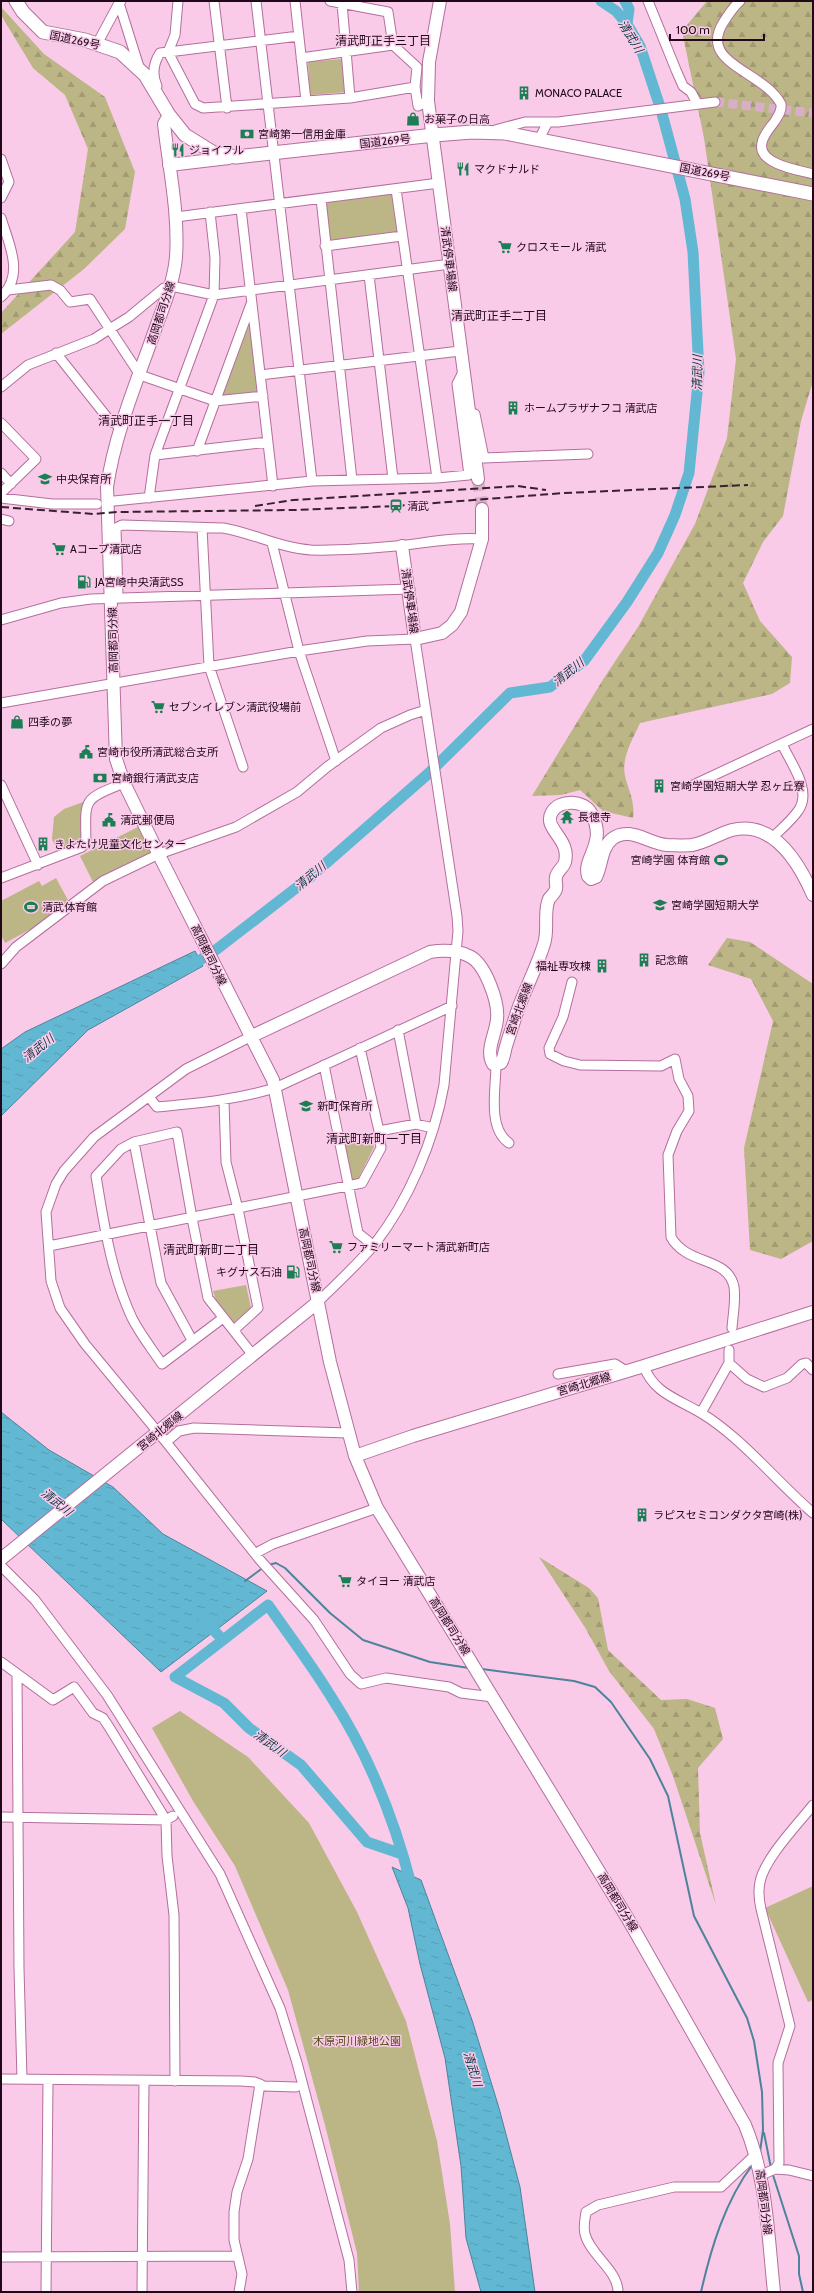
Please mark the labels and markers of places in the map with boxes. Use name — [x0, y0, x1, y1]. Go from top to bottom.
building icon: MONACO PALACE — [516, 85, 532, 101]
place label: MONACO PALACE — [535, 86, 622, 100]
shop icon: お菓子の日高 — [405, 111, 421, 127]
place label: お菓子の日高 — [424, 112, 490, 126]
bank icon: 宮崎第一信用金庫 — [239, 126, 255, 142]
place label: 宮崎第一信用金庫 — [258, 127, 346, 141]
restaurant icon: ジョイフル — [170, 142, 186, 158]
place label: ジョイフル — [189, 143, 244, 157]
restaurant icon: マクドナルド — [455, 161, 471, 177]
place label: マクドナルド — [474, 162, 540, 176]
supermarket icon: クロスモール 清武 — [497, 239, 513, 255]
place label: クロスモール 清武 — [516, 240, 606, 254]
building icon: ホームプラザナフコ 清武店 — [505, 400, 521, 416]
place label: ホームプラザナフコ 清武店 — [524, 401, 657, 415]
school or university icon: 中央保育所 — [37, 471, 53, 487]
place label: 中央保育所 — [56, 472, 112, 486]
station icon: 清武 — [388, 498, 404, 514]
place label: 清武 — [407, 499, 429, 513]
supermarket icon: Aコープ清武店 — [51, 541, 67, 557]
place label: Aコープ清武店 — [70, 542, 142, 556]
fuel station icon: JA宮崎中央清武SS — [76, 574, 92, 590]
place label: JA宮崎中央清武SS — [94, 575, 184, 589]
supermarket icon: セブンイレブン清武役場前 — [150, 699, 166, 715]
place label: セブンイレブン清武役場前 — [169, 700, 301, 714]
shop icon: 四季の夢 — [9, 714, 25, 730]
place label: 四季の夢 — [28, 715, 72, 729]
public building icon: 宮崎市役所清武総合支所 — [78, 744, 94, 760]
place label: 宮崎市役所清武総合支所 — [97, 745, 219, 759]
bank icon: 宮崎銀行清武支店 — [92, 770, 108, 786]
place label: 宮崎銀行清武支店 — [111, 771, 199, 785]
building icon: 宮崎学園短期大学 忍ヶ丘寮 — [651, 778, 667, 794]
place label: 宮崎学園短期大学 忍ヶ丘寮 — [670, 779, 804, 793]
temple icon: 長徳寺 — [559, 809, 575, 825]
place label: 長徳寺 — [578, 810, 611, 824]
public building icon: 清武郵便局 — [101, 812, 117, 828]
place label: 清武郵便局 — [120, 813, 175, 827]
building icon: きよたけ児童文化センター — [35, 836, 51, 852]
place label: きよたけ児童文化センター — [54, 837, 186, 851]
sports icon: 宮崎学園 体育館 — [713, 852, 729, 868]
place label: 宮崎学園 体育館 — [631, 853, 710, 867]
school or university icon: 宮崎学園短期大学 — [652, 897, 668, 913]
place label: 宮崎学園短期大学 — [671, 898, 759, 912]
sports icon: 清武体育館 — [23, 899, 39, 915]
place label: 清武体育館 — [42, 900, 97, 914]
building icon: 記念館 — [636, 952, 652, 968]
place label: 記念館 — [655, 953, 688, 967]
building icon: 福祉専攻棟 — [594, 958, 610, 974]
place label: 福祉専攻棟 — [536, 959, 591, 973]
school or university icon: 新町保育所 — [298, 1098, 314, 1114]
place label: 新町保育所 — [317, 1099, 373, 1113]
supermarket icon: ファミリーマート清武新町店 — [328, 1239, 344, 1255]
place label: ファミリーマート清武新町店 — [347, 1240, 490, 1254]
fuel station icon: キグナス石油 — [285, 1264, 301, 1280]
place label: キグナス石油 — [216, 1265, 282, 1279]
building icon: ラピスセミコンダクタ宮崎(株) — [634, 1507, 650, 1523]
place label: ラピスセミコンダクタ宮崎(株) — [653, 1508, 802, 1522]
supermarket icon: タイヨー 清武店 — [337, 1573, 353, 1589]
place label: タイヨー 清武店 — [356, 1574, 435, 1588]

